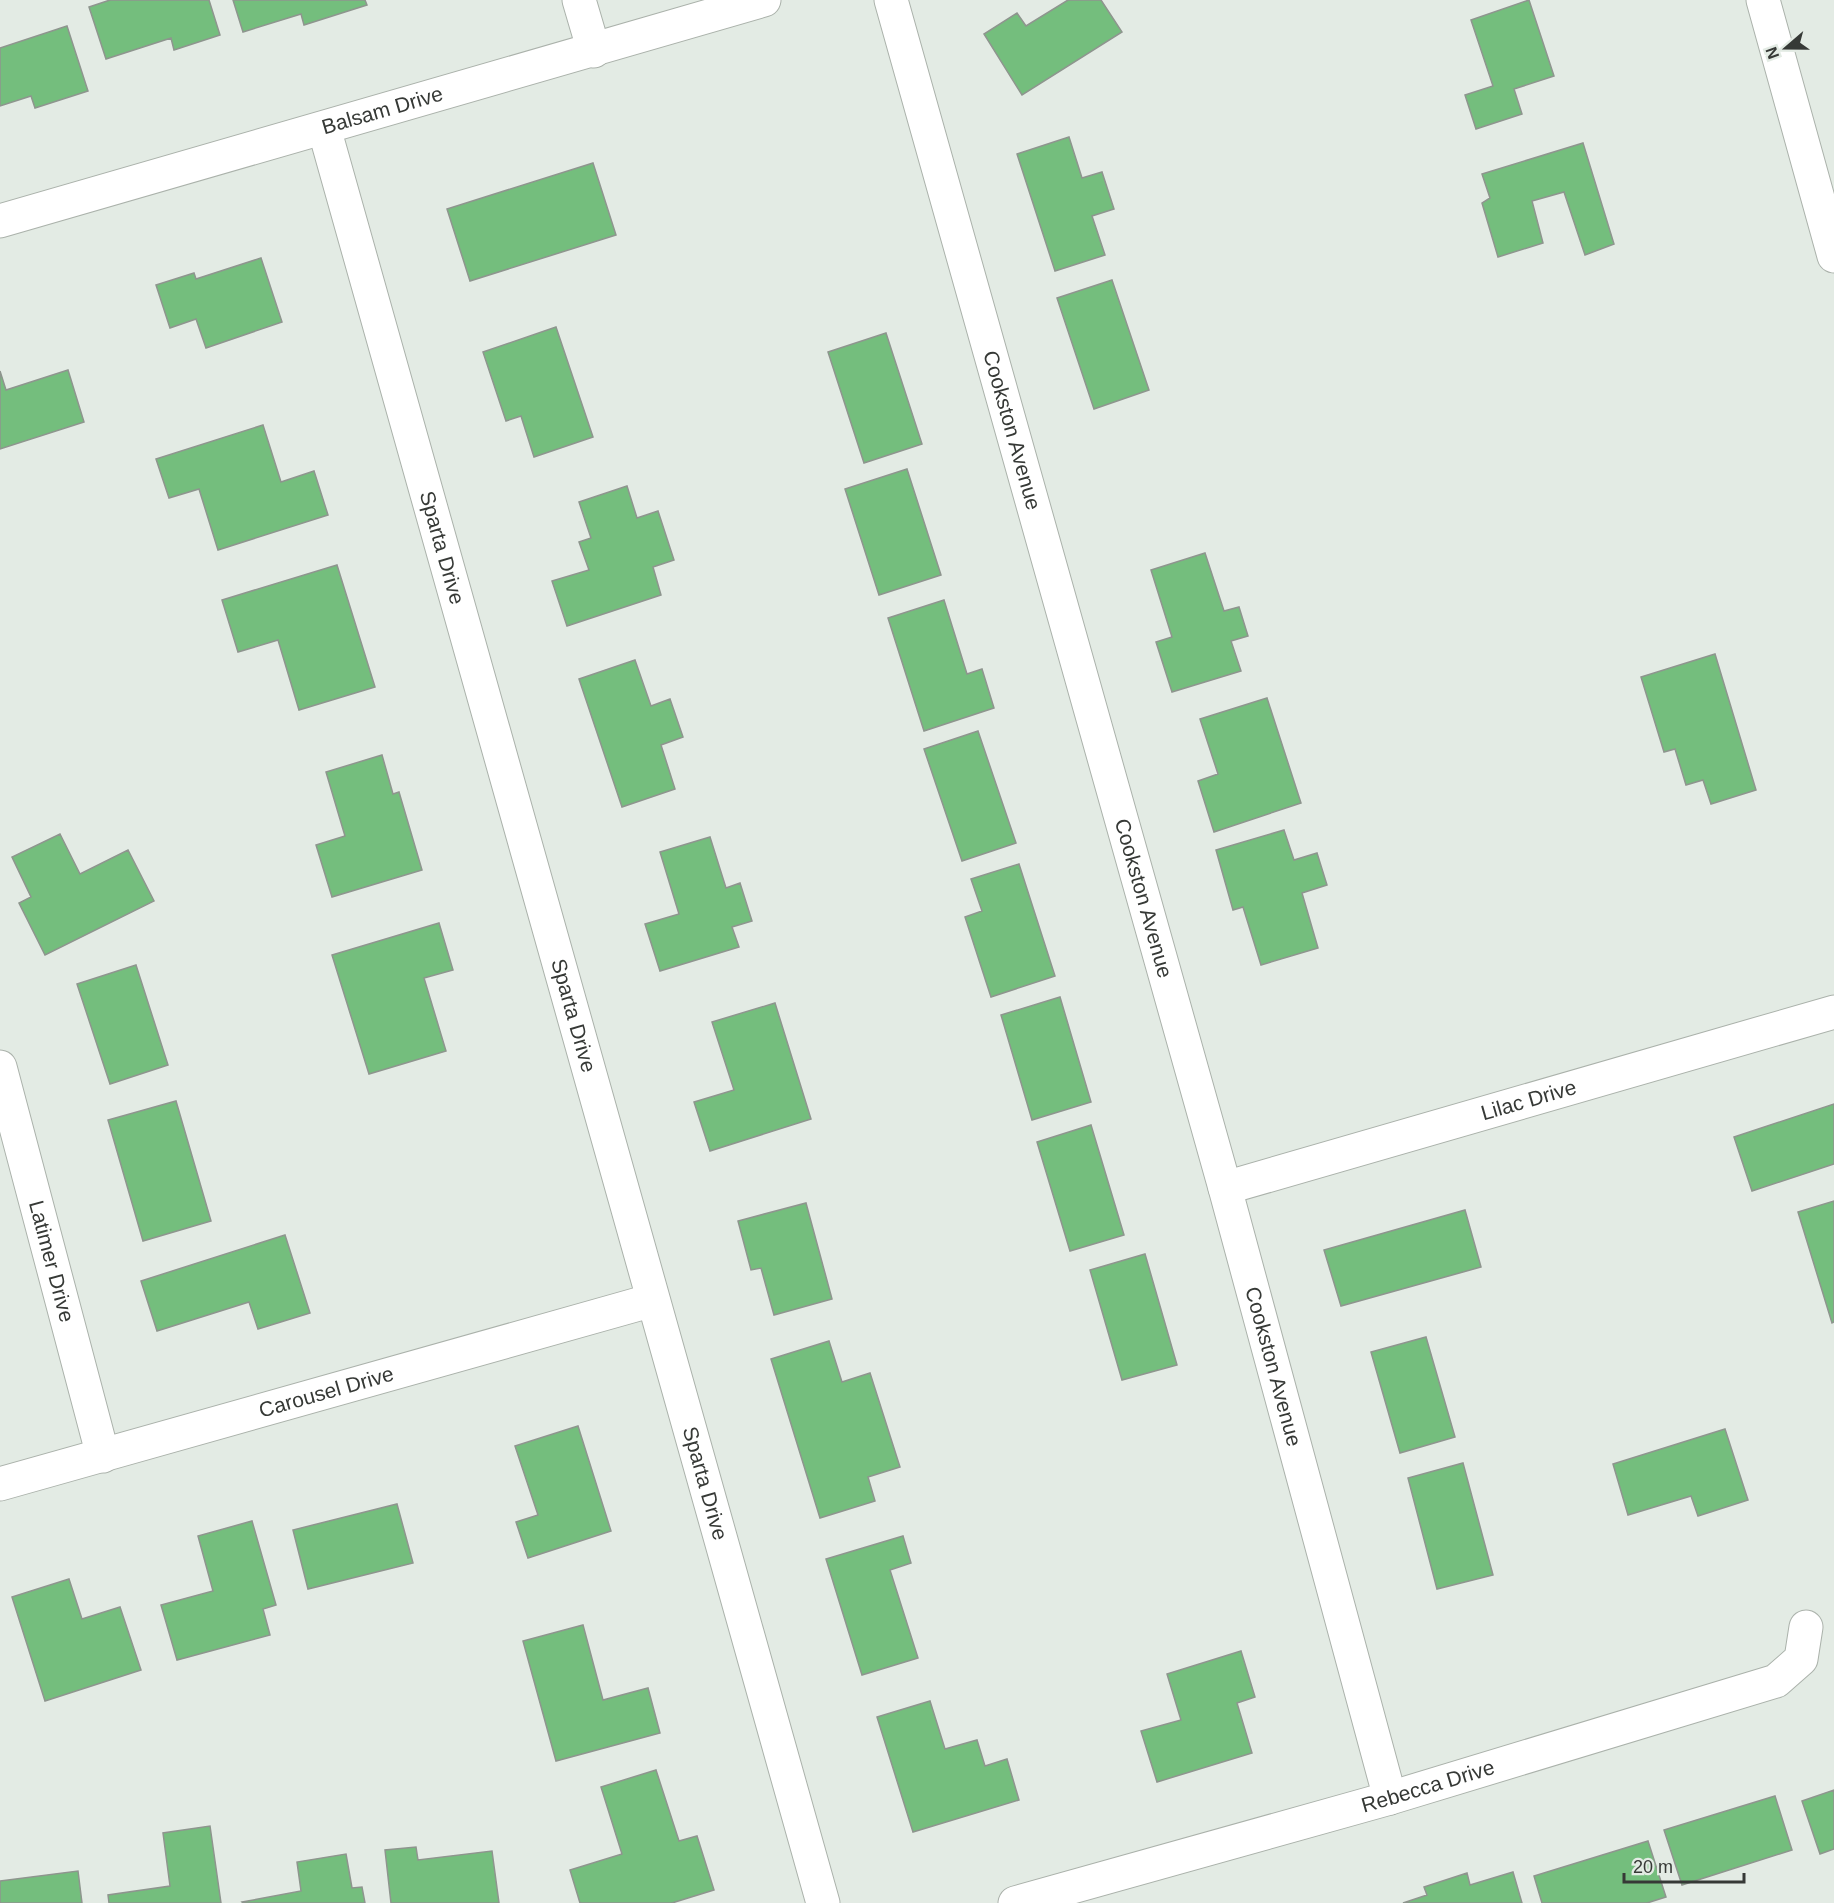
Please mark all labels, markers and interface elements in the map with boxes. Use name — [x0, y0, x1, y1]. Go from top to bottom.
north arrow — [1756, 18, 1816, 78]
text: N — [1762, 45, 1782, 61]
street label: Balsam Drive — [319, 82, 445, 138]
street label: Cookston Avenue — [979, 348, 1046, 512]
street label: Sparta Drive — [416, 488, 469, 607]
street label: Cookston Avenue — [1111, 816, 1177, 980]
street label: Sparta Drive — [547, 956, 601, 1075]
street label: Lilac Drive — [1478, 1075, 1579, 1124]
street label: Latimer Drive — [25, 1198, 79, 1325]
street label: Cookston Avenue — [1241, 1284, 1306, 1449]
street label: Carousel Drive — [256, 1362, 396, 1421]
street label: Sparta Drive — [679, 1424, 732, 1543]
street label: Rebecca Drive — [1359, 1755, 1497, 1816]
scale bar — [1624, 1846, 1744, 1884]
text: 20 m — [1633, 1857, 1673, 1877]

